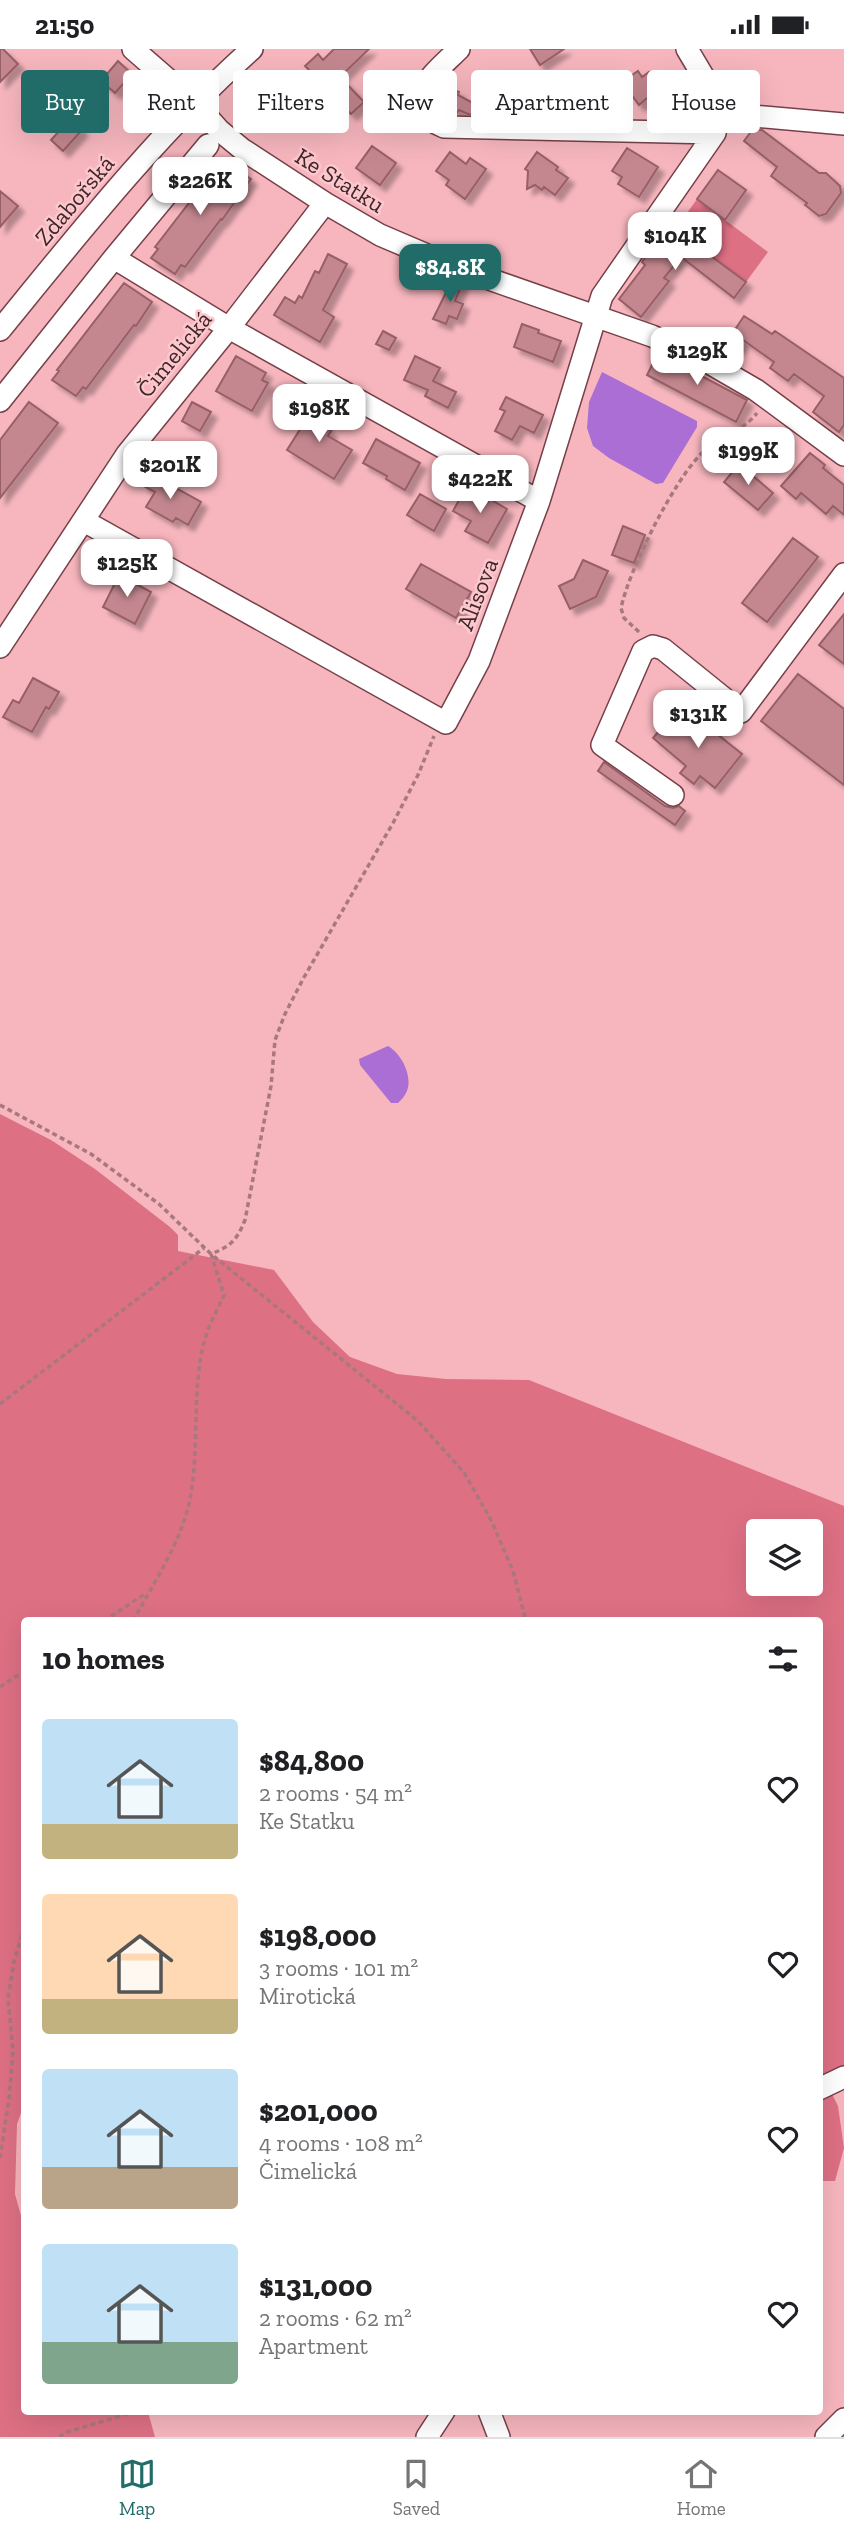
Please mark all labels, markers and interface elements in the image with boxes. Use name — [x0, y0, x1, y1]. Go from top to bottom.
text: 21:50 — [35, 9, 94, 41]
chip: Buy — [21, 70, 109, 133]
chip: Rent — [123, 70, 219, 133]
chip: Filters — [233, 70, 349, 133]
chip: New — [363, 70, 457, 133]
chip: Apartment — [471, 70, 633, 133]
chip: House — [647, 70, 760, 133]
street label: Ke Statku — [290, 141, 390, 219]
street label: Zdabořská — [28, 149, 120, 251]
pin: $226K — [151, 157, 249, 217]
text: $226K — [168, 166, 232, 194]
pin: $104K — [626, 213, 724, 272]
text: $104K — [644, 221, 706, 249]
pin: $84.8K — [393, 245, 507, 304]
text: $84.8K — [415, 253, 485, 281]
street label: Čimelická — [130, 305, 218, 403]
pin: $129K — [648, 327, 746, 387]
text: $129K — [667, 336, 727, 364]
pin: $198K — [270, 385, 368, 444]
text: $198K — [289, 393, 349, 421]
pin: $199K — [699, 427, 797, 487]
text: $199K — [718, 436, 778, 464]
pin: $201K — [121, 441, 219, 501]
text: $201K — [139, 450, 201, 478]
pin: $422K — [431, 455, 529, 515]
text: $422K — [448, 464, 512, 492]
pin: $125K — [78, 539, 176, 599]
text: $125K — [97, 548, 157, 576]
street label: Alisova — [450, 553, 504, 634]
pin: $131K — [649, 691, 747, 750]
text: $131K — [669, 699, 727, 727]
map controls — [746, 1519, 823, 1596]
button: layers — [746, 1519, 823, 1596]
icon: filters — [764, 1640, 802, 1678]
text: 10 homes — [42, 1641, 165, 1677]
text: $84,800 — [259, 1743, 364, 1779]
icon: home — [98, 1747, 182, 1831]
icon: heart — [764, 1770, 802, 1808]
text: 2 rooms · 54 m² — [259, 1779, 412, 1807]
text: Ke Statku — [259, 1807, 355, 1835]
text: $198,000 — [259, 1918, 377, 1954]
icon: home — [98, 1922, 182, 2006]
icon: heart — [764, 1945, 802, 1983]
text: 3 rooms · 101 m² — [259, 1954, 418, 1982]
text: Mirotická — [259, 1982, 356, 2010]
text: $201,000 — [259, 2093, 378, 2129]
icon: home — [98, 2097, 182, 2181]
icon: heart — [764, 2120, 802, 2158]
text: 4 rooms · 108 m² — [259, 2129, 423, 2157]
text: Čimelická — [259, 2157, 357, 2185]
text: $131,000 — [259, 2268, 372, 2304]
icon: home — [98, 2272, 182, 2356]
icon: heart — [764, 2295, 802, 2333]
text: 2 rooms · 62 m² — [259, 2304, 412, 2332]
text: Apartment — [259, 2332, 368, 2360]
tab: Map — [118, 2455, 156, 2520]
tab: Saved — [393, 2455, 440, 2520]
tab: Home — [677, 2455, 726, 2520]

